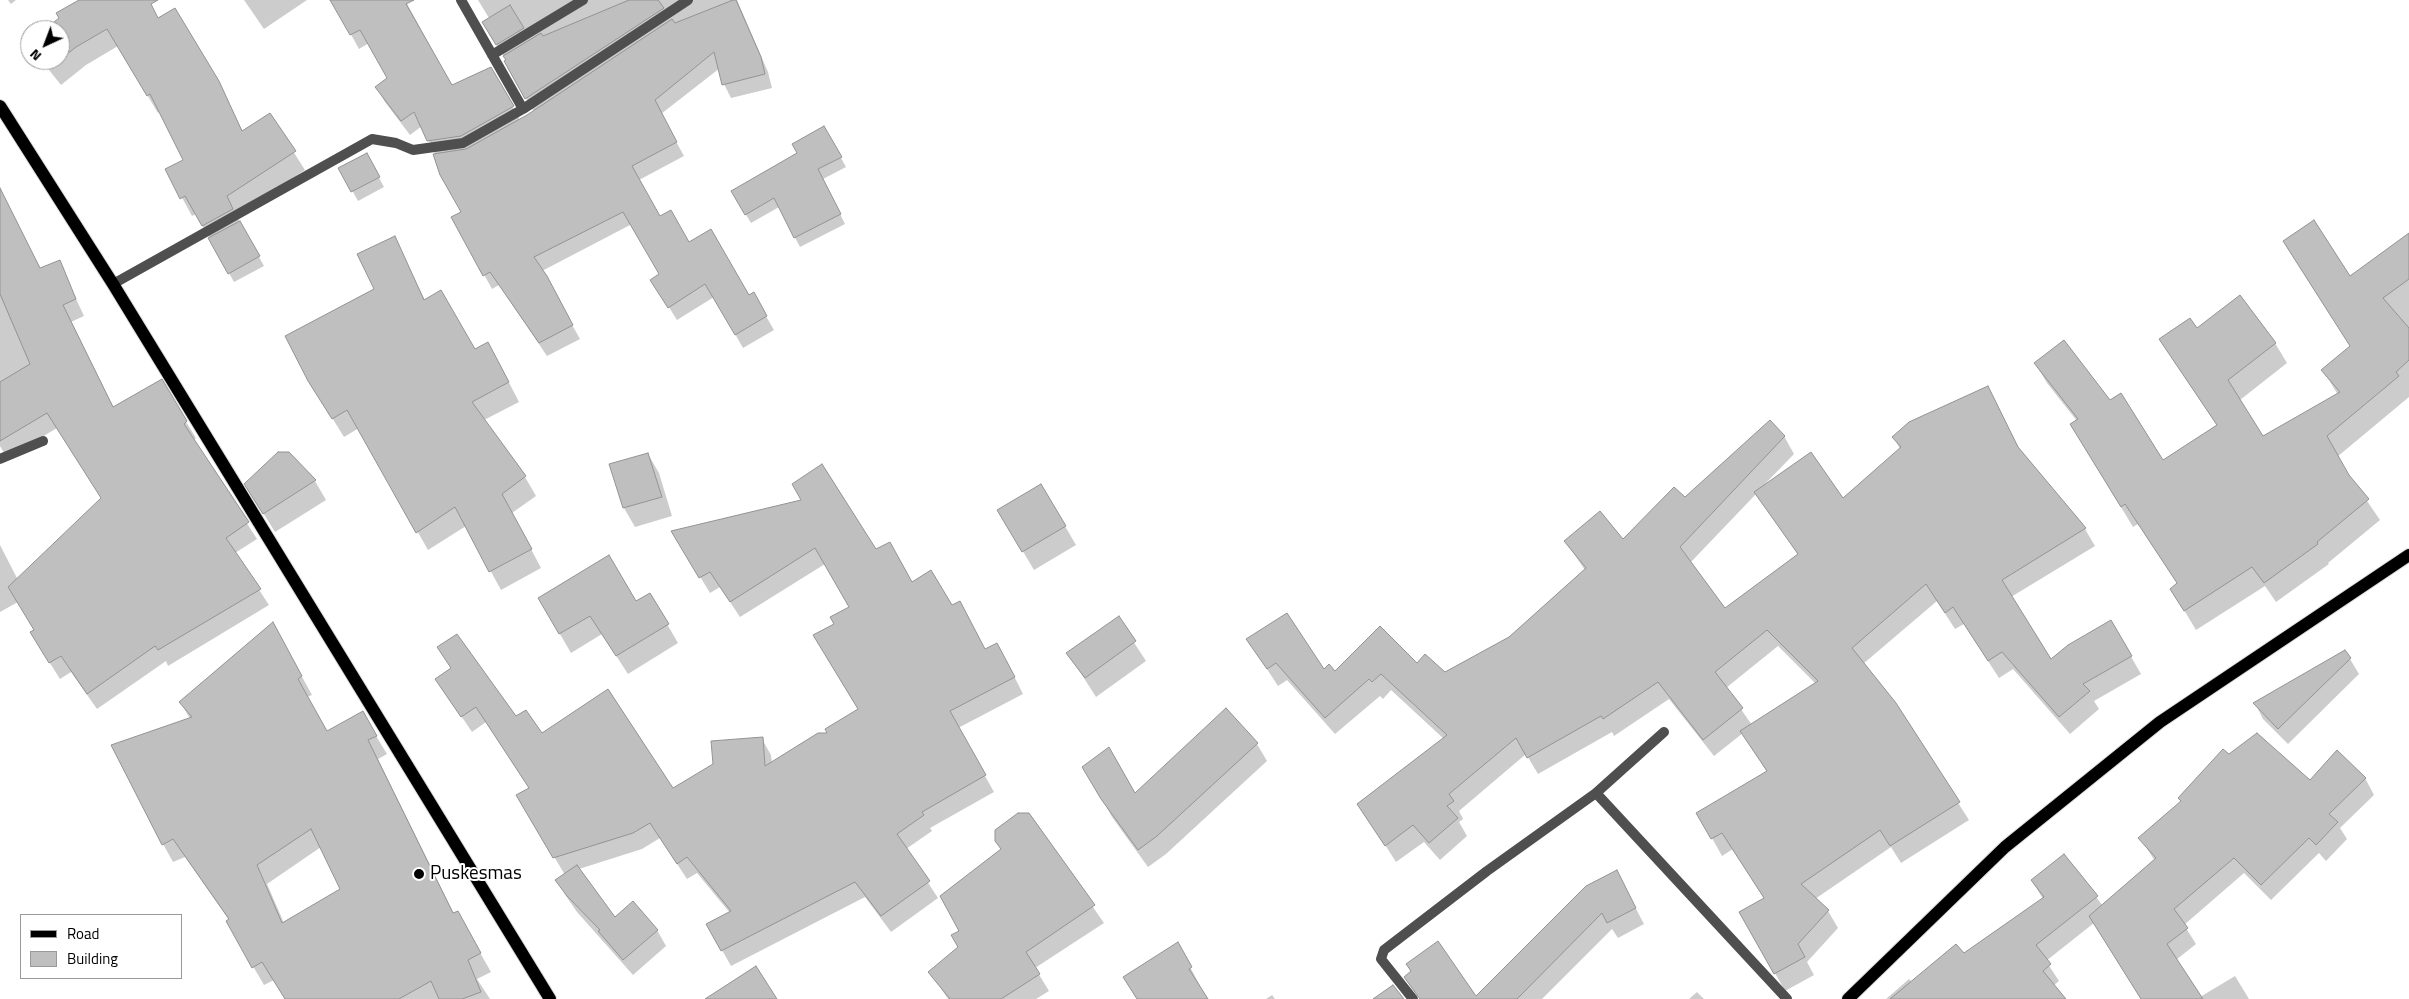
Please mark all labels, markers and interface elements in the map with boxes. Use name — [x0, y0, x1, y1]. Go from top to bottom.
north arrow — [20, 20, 70, 70]
text: N — [24, 45, 46, 67]
place label: Puskesmas — [430, 863, 522, 885]
marker: Puskesmas — [412, 867, 426, 881]
legend — [20, 914, 182, 979]
text: Road — [67, 922, 99, 945]
text: Building — [67, 947, 118, 970]

